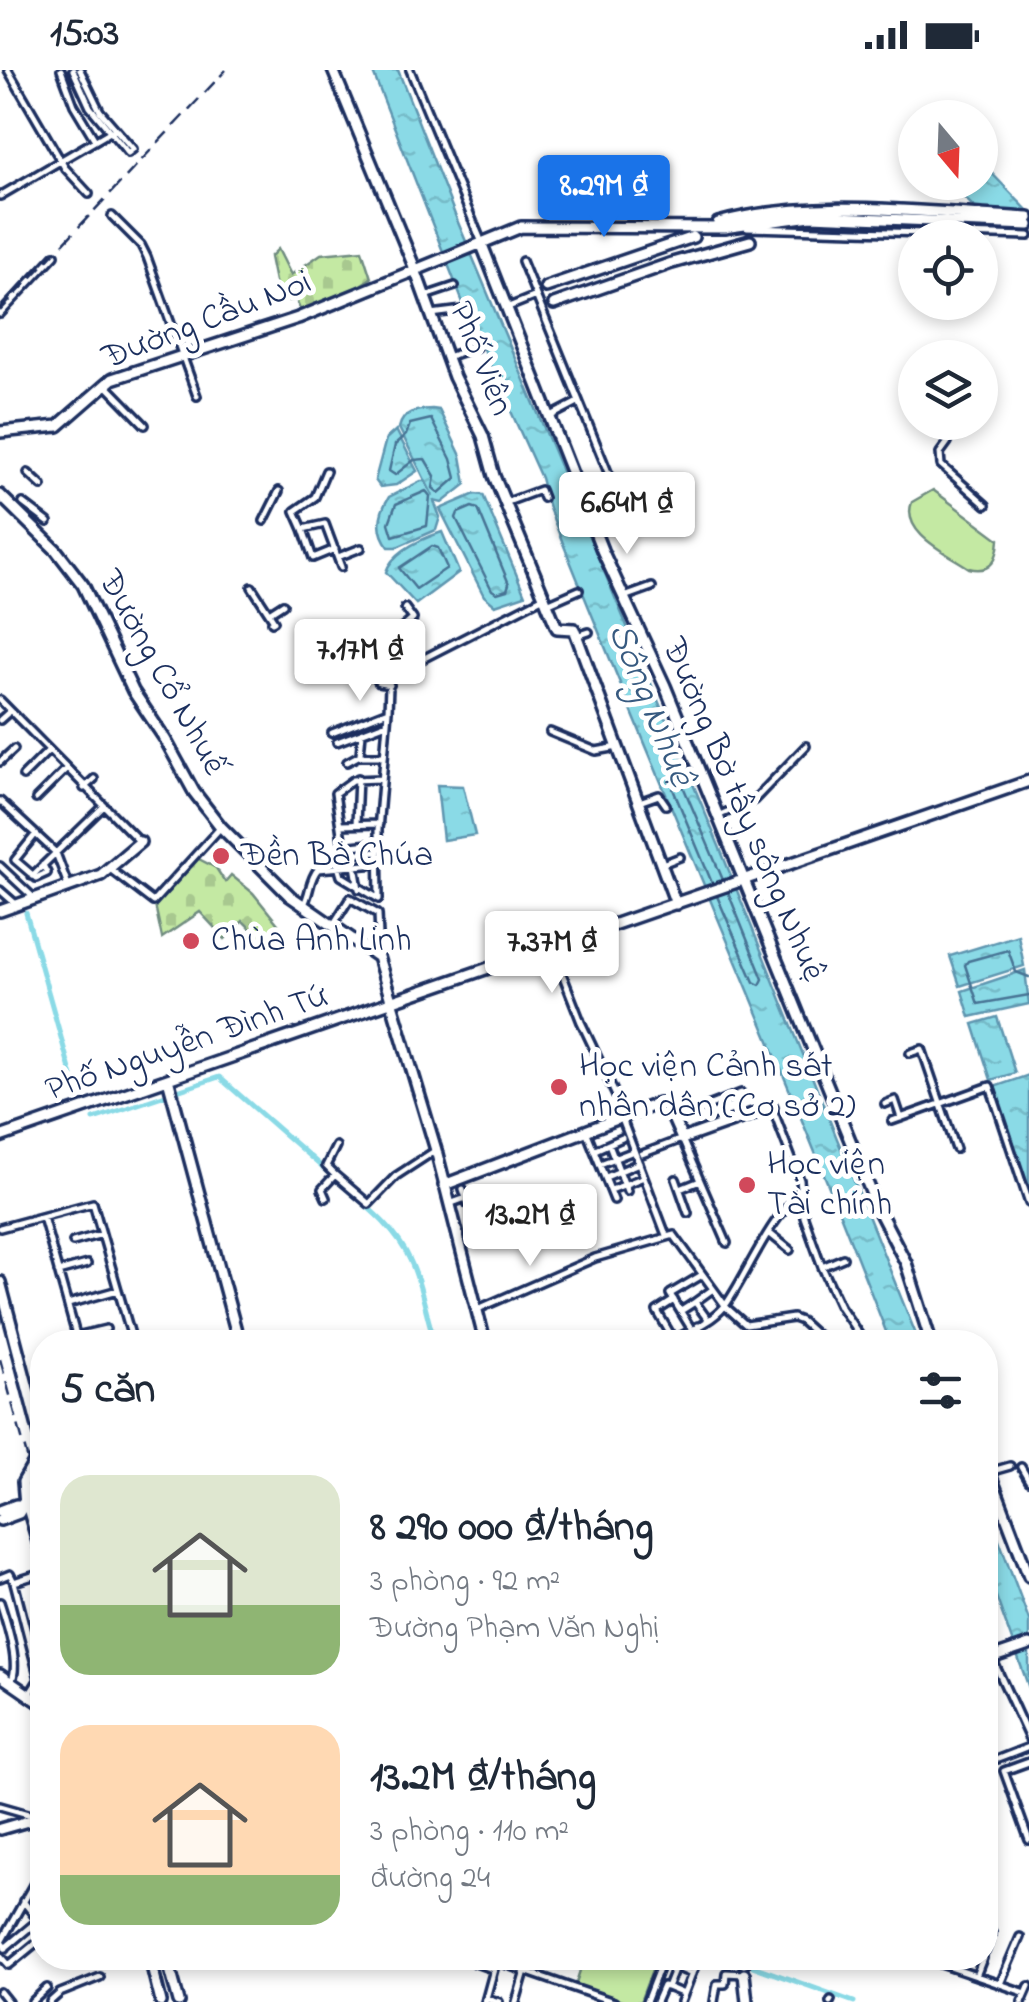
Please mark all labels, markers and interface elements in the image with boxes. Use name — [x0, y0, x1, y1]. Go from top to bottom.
text: 15:03 — [50, 7, 119, 63]
north arrow — [898, 100, 998, 200]
map controls — [898, 100, 998, 440]
pin: 8.29M ₫ — [512, 155, 696, 240]
text: 8.29M ₫ — [560, 164, 648, 211]
button: locate — [898, 220, 998, 320]
street label: Đường Cầu Noi — [94, 258, 319, 385]
street label: Phố Viên — [434, 294, 526, 424]
button: layers — [898, 340, 998, 440]
pin: 6.64M ₫ — [535, 472, 719, 557]
text: 6.64M ₫ — [581, 481, 673, 528]
street label: Đường Cổ Nhuế — [83, 560, 240, 787]
water label: Sông Nhuệ — [591, 615, 709, 797]
pin: 7.17M ₫ — [268, 619, 452, 704]
text: 7.17M ₫ — [316, 628, 404, 675]
street label: Đường Bờ tây sông Nhuệ — [647, 629, 839, 992]
place label: Đền Bà Chúa — [240, 831, 433, 882]
marker: Đền Bà Chúa — [210, 845, 232, 867]
pin: 7.37M ₫ — [460, 911, 644, 996]
place label: Chùa Anh Linh — [211, 916, 412, 967]
text: 7.37M ₫ — [507, 920, 597, 967]
marker: Chùa Anh Linh — [180, 930, 202, 952]
street label: Phố Nguyễn Đình Tứ — [39, 972, 335, 1116]
place label: Học viện Cảnh sát nhân dân (Cơ sở 2) — [579, 1042, 856, 1133]
marker: Học viện Cảnh sát nhân dân (Cơ sở 2) — [548, 1076, 570, 1098]
place label: Học viện Tài chính — [767, 1140, 892, 1231]
marker: Học viện Tài chính — [736, 1174, 758, 1196]
pin: 13.2M ₫ — [438, 1184, 622, 1269]
text: 13.2M ₫ — [485, 1193, 575, 1240]
text: 5 căn — [60, 1360, 155, 1421]
icon: filters — [913, 1363, 968, 1418]
text: 8 290 000 ₫/tháng — [370, 1498, 653, 1559]
icon: home — [140, 1515, 260, 1635]
text: 3 phòng · 92 m² — [370, 1559, 560, 1606]
text: Đường Phạm Văn Nghị — [370, 1606, 659, 1653]
text: 13.2M ₫/tháng — [370, 1748, 596, 1809]
icon: home — [140, 1765, 260, 1885]
text: 3 phòng · 110 m² — [370, 1809, 569, 1856]
text: đường 24 — [370, 1856, 490, 1903]

